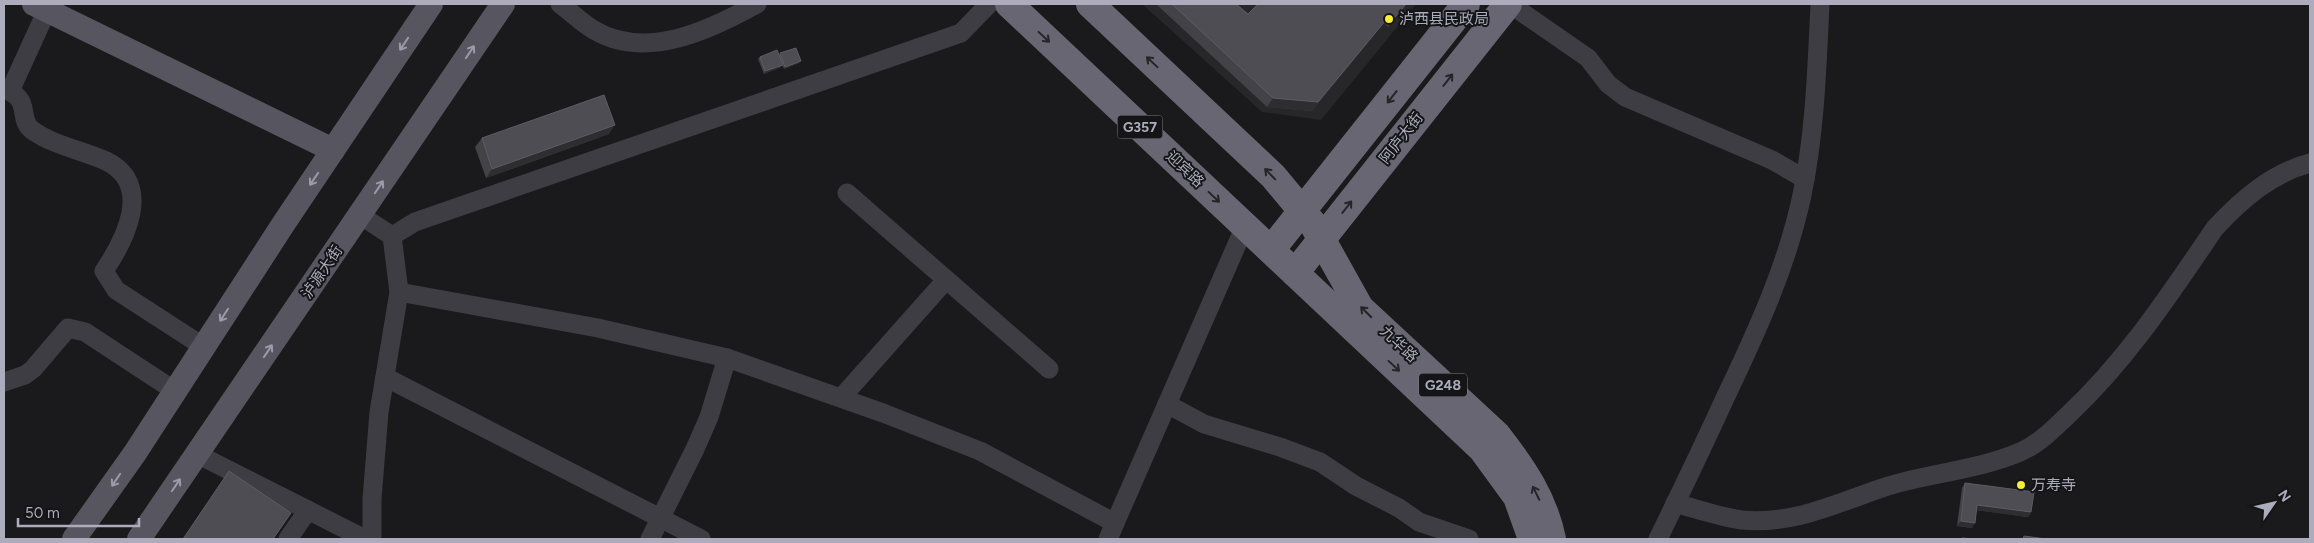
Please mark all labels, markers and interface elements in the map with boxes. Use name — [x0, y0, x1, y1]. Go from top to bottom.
place label: 泸西县民政局 — [1399, 10, 1489, 28]
marker: 泸西县民政局 — [1383, 13, 1395, 25]
one-way arrow — [1038, 31, 1051, 43]
one-way arrow — [399, 37, 409, 51]
one-way arrow — [465, 46, 475, 60]
one-way arrow — [1146, 56, 1159, 68]
one-way arrow — [1442, 74, 1453, 87]
one-way arrow — [1387, 90, 1398, 103]
street label: 阿庐大街 — [1375, 109, 1427, 167]
road number: G357 — [1118, 115, 1162, 138]
street label: 迎宾路 — [1162, 147, 1208, 191]
one-way arrow — [1264, 167, 1276, 180]
one-way arrow — [308, 172, 319, 186]
one-way arrow — [374, 181, 384, 195]
one-way arrow — [1207, 191, 1220, 203]
one-way arrow — [1341, 201, 1352, 214]
street label: 泸源大街 — [298, 242, 346, 302]
one-way arrow — [1359, 306, 1372, 318]
one-way arrow — [219, 308, 230, 322]
street label: 九华路 — [1376, 322, 1422, 366]
one-way arrow — [263, 344, 273, 358]
one-way arrow — [1388, 360, 1400, 372]
road number: G248 — [1419, 374, 1467, 396]
one-way arrow — [111, 473, 121, 487]
place label: 万寿寺 — [2031, 476, 2076, 494]
one-way arrow — [171, 478, 181, 492]
north arrow — [2249, 478, 2299, 528]
marker: 万寿寺 — [2015, 479, 2027, 491]
one-way arrow — [1531, 486, 1540, 501]
text: N — [2274, 487, 2294, 505]
scale bar — [18, 496, 139, 528]
text: 50 m — [25, 504, 60, 522]

